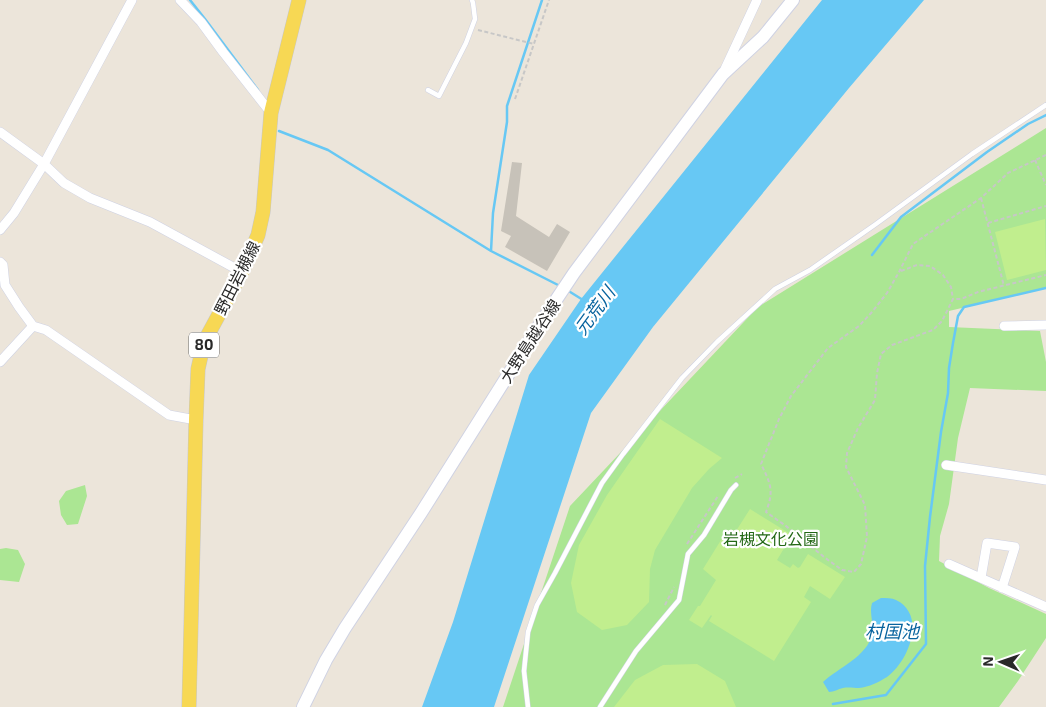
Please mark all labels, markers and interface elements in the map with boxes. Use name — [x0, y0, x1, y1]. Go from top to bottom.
street label: 野田岩槻線 — [210, 238, 263, 318]
water label: 元荒川 — [569, 280, 620, 339]
street label: 大野島越谷線 — [495, 295, 564, 386]
road number: 80 — [189, 332, 219, 358]
park label: 岩槻文化公園 — [723, 529, 819, 548]
water label: 村国池 — [865, 620, 921, 642]
north arrow — [976, 637, 1026, 687]
text: N — [979, 656, 996, 667]

